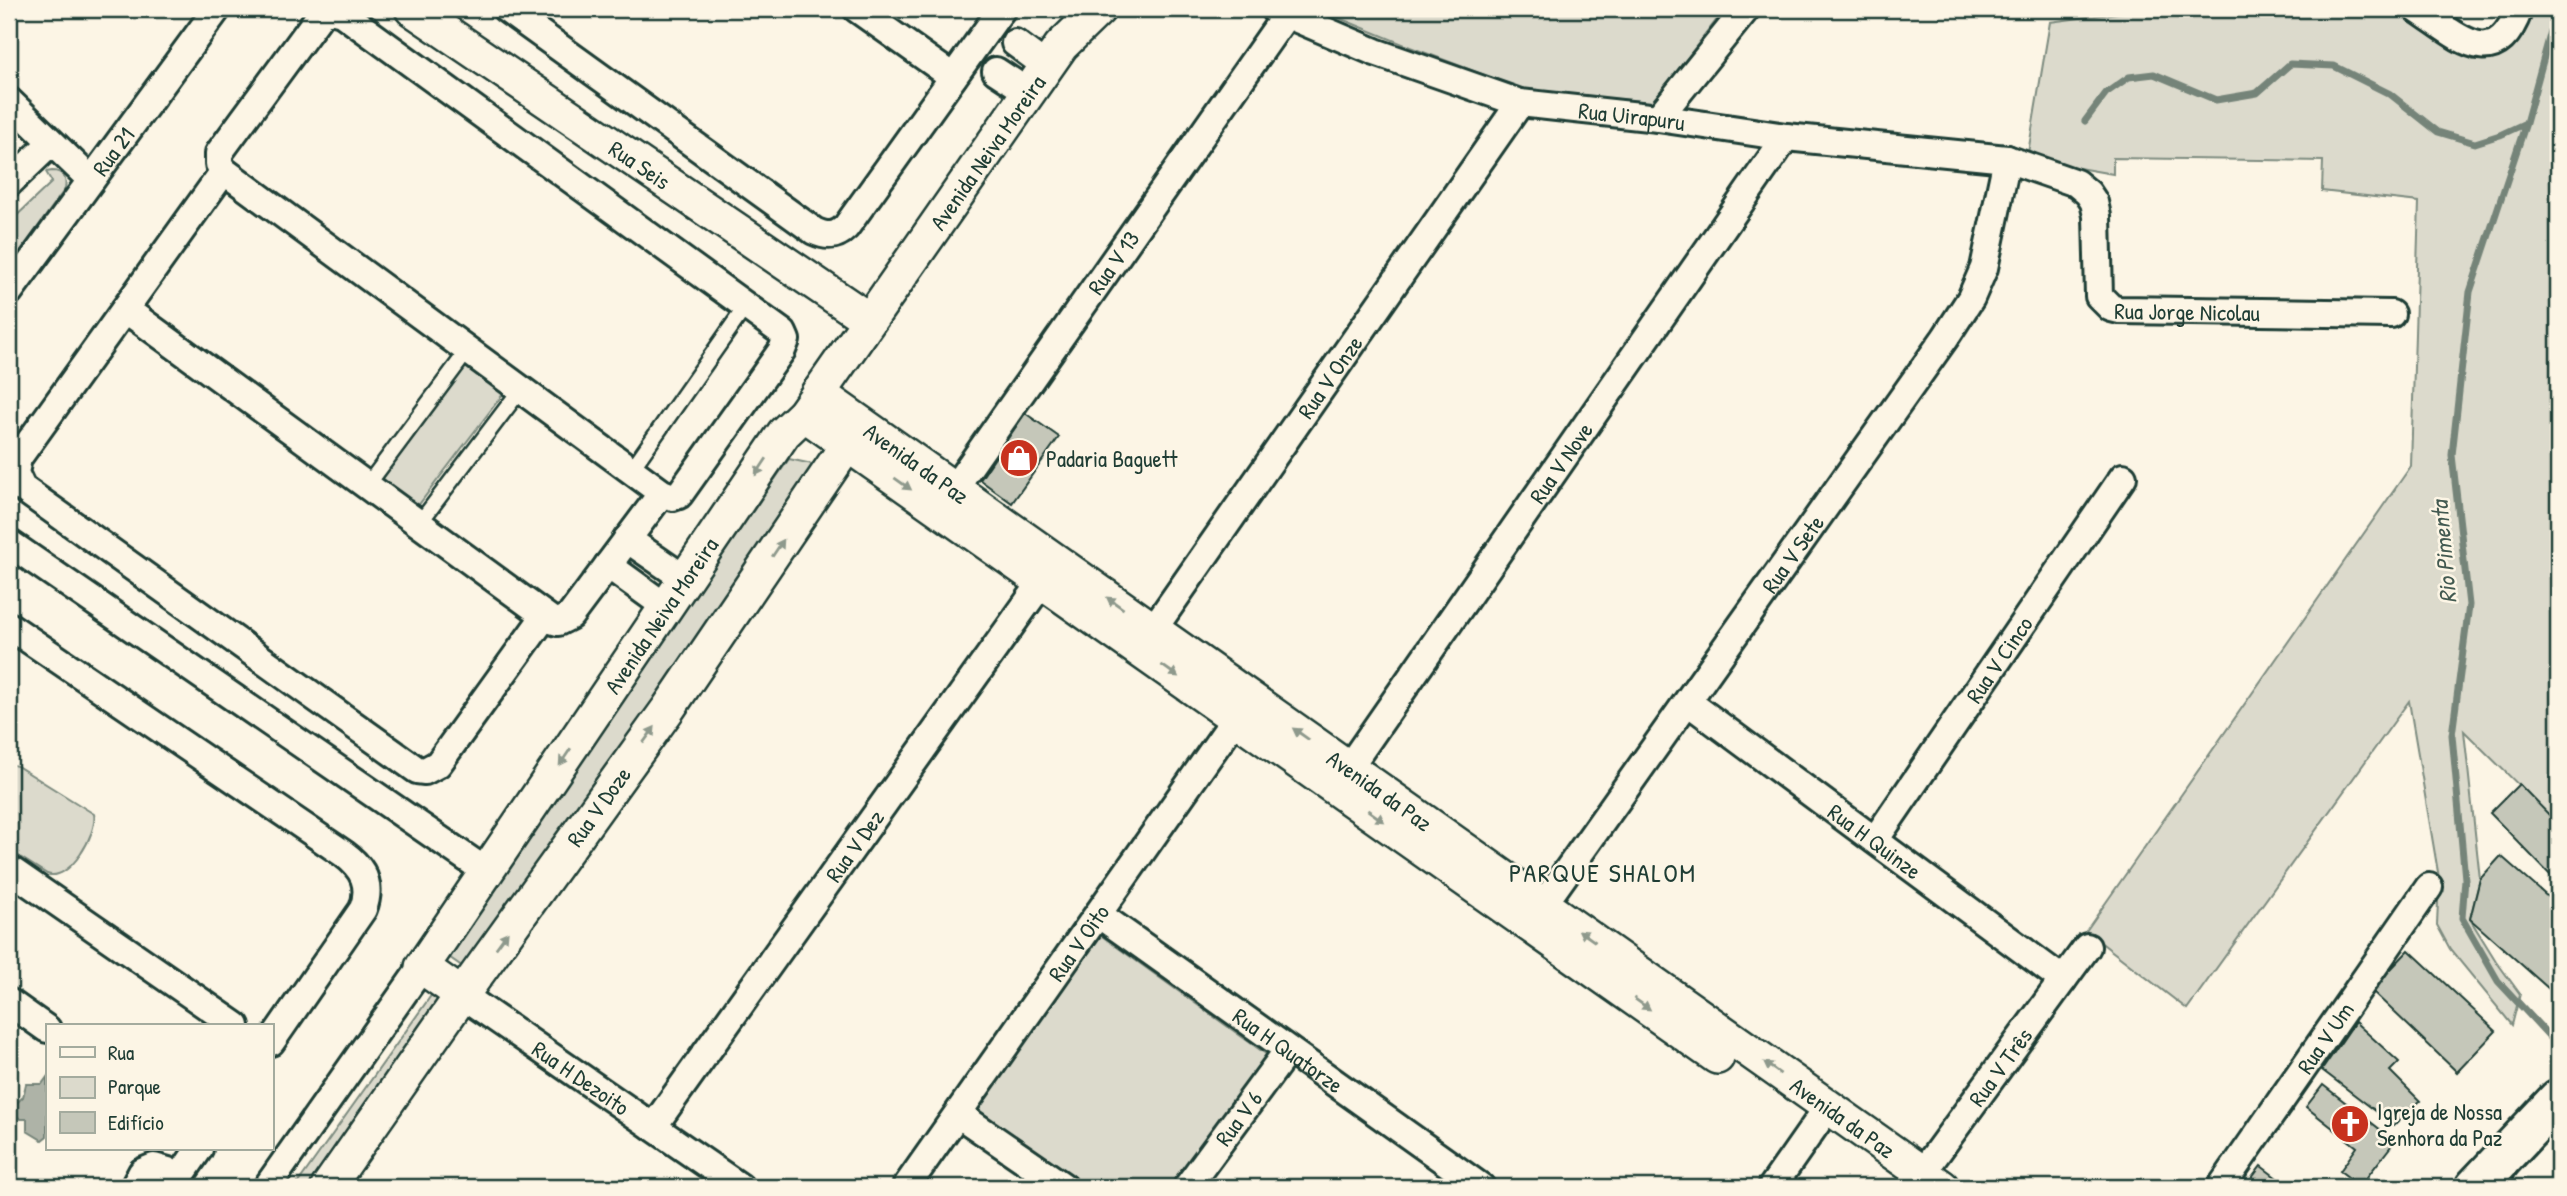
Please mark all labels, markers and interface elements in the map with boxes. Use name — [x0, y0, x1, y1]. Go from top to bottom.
street label: Avenida Neiva Moreira — [922, 68, 1052, 236]
street label: Rua Uirapuru — [1577, 94, 1687, 137]
street label: Rua 21 — [84, 120, 141, 182]
street label: Rua Seis — [603, 132, 677, 196]
street label: Rua V 13 — [1080, 224, 1146, 300]
street label: Rua Jorge Nicolau — [2114, 294, 2260, 328]
street label: Rua V Onze — [1290, 329, 1369, 424]
street label: Avenida da Paz — [858, 415, 976, 511]
street label: Rua V Nove — [1521, 416, 1599, 509]
shop icon: Padaria Baguett — [998, 437, 1040, 479]
place label: Padaria Baguett — [1046, 443, 1179, 474]
one-way arrow — [754, 458, 768, 476]
one-way arrow — [894, 477, 912, 491]
water label: Rio Pimenta — [2422, 497, 2463, 605]
street label: Rua V Sete — [1754, 508, 1831, 599]
street label: Avenida Neiva Moreira — [597, 531, 725, 699]
one-way arrow — [771, 539, 785, 557]
one-way arrow — [1106, 596, 1124, 610]
street label: Rua V Cinco — [1958, 610, 2039, 709]
one-way arrow — [1161, 664, 1179, 678]
one-way arrow — [642, 726, 656, 744]
one-way arrow — [1292, 727, 1310, 741]
street label: Avenida da Paz — [1321, 742, 1439, 838]
one-way arrow — [558, 748, 572, 766]
street label: Rua V Doze — [559, 760, 637, 852]
street label: Rua H Quinze — [1822, 796, 1928, 886]
street label: Rua V Dez — [818, 803, 891, 888]
one-way arrow — [1367, 809, 1385, 823]
district label: PARQUE SHALOM — [1509, 855, 1697, 890]
street label: Rua V Oito — [1040, 898, 1116, 987]
one-way arrow — [1578, 929, 1596, 943]
one-way arrow — [495, 931, 509, 949]
street label: Rua V Um — [2289, 996, 2360, 1079]
one-way arrow — [1633, 997, 1651, 1011]
street label: Rua H Quatorze — [1227, 1000, 1350, 1100]
street label: Rua V Três — [1961, 1021, 2039, 1112]
legend — [46, 1024, 273, 1150]
street label: Rua H Dezoito — [527, 1033, 636, 1122]
text: Rua — [108, 1038, 134, 1067]
one-way arrow — [1763, 1061, 1781, 1075]
street label: Avenida da Paz — [1784, 1069, 1902, 1165]
text: Parque — [108, 1072, 161, 1101]
street label: Rua V 6 — [1207, 1084, 1269, 1152]
place label: Igreja de Nossa Senhora da Paz — [2377, 1096, 2503, 1153]
church icon: Igreja de Nossa Senhora da Paz — [2329, 1103, 2371, 1145]
text: Edifício — [108, 1108, 164, 1137]

